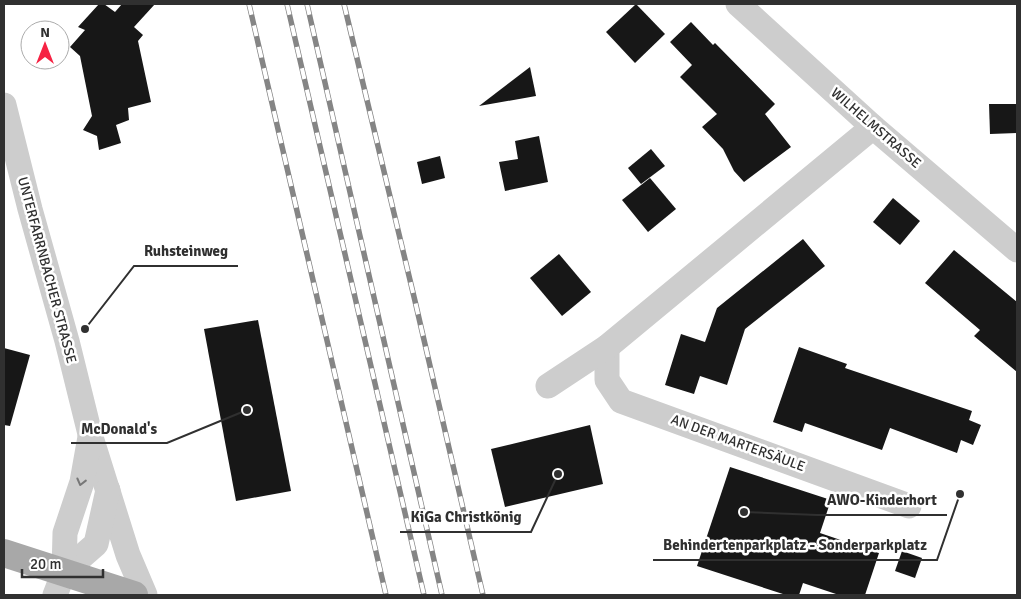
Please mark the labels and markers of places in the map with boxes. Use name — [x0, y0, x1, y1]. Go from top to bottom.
callout: Ruhsteinweg — [134, 236, 238, 266]
callout: McDonald's — [71, 413, 167, 443]
callout: AWO-Kinderhort — [817, 485, 947, 515]
callout: KiGa Christkönig — [400, 502, 531, 532]
callout: Behindertenparkplatz - Sonderparkplatz — [653, 530, 937, 560]

